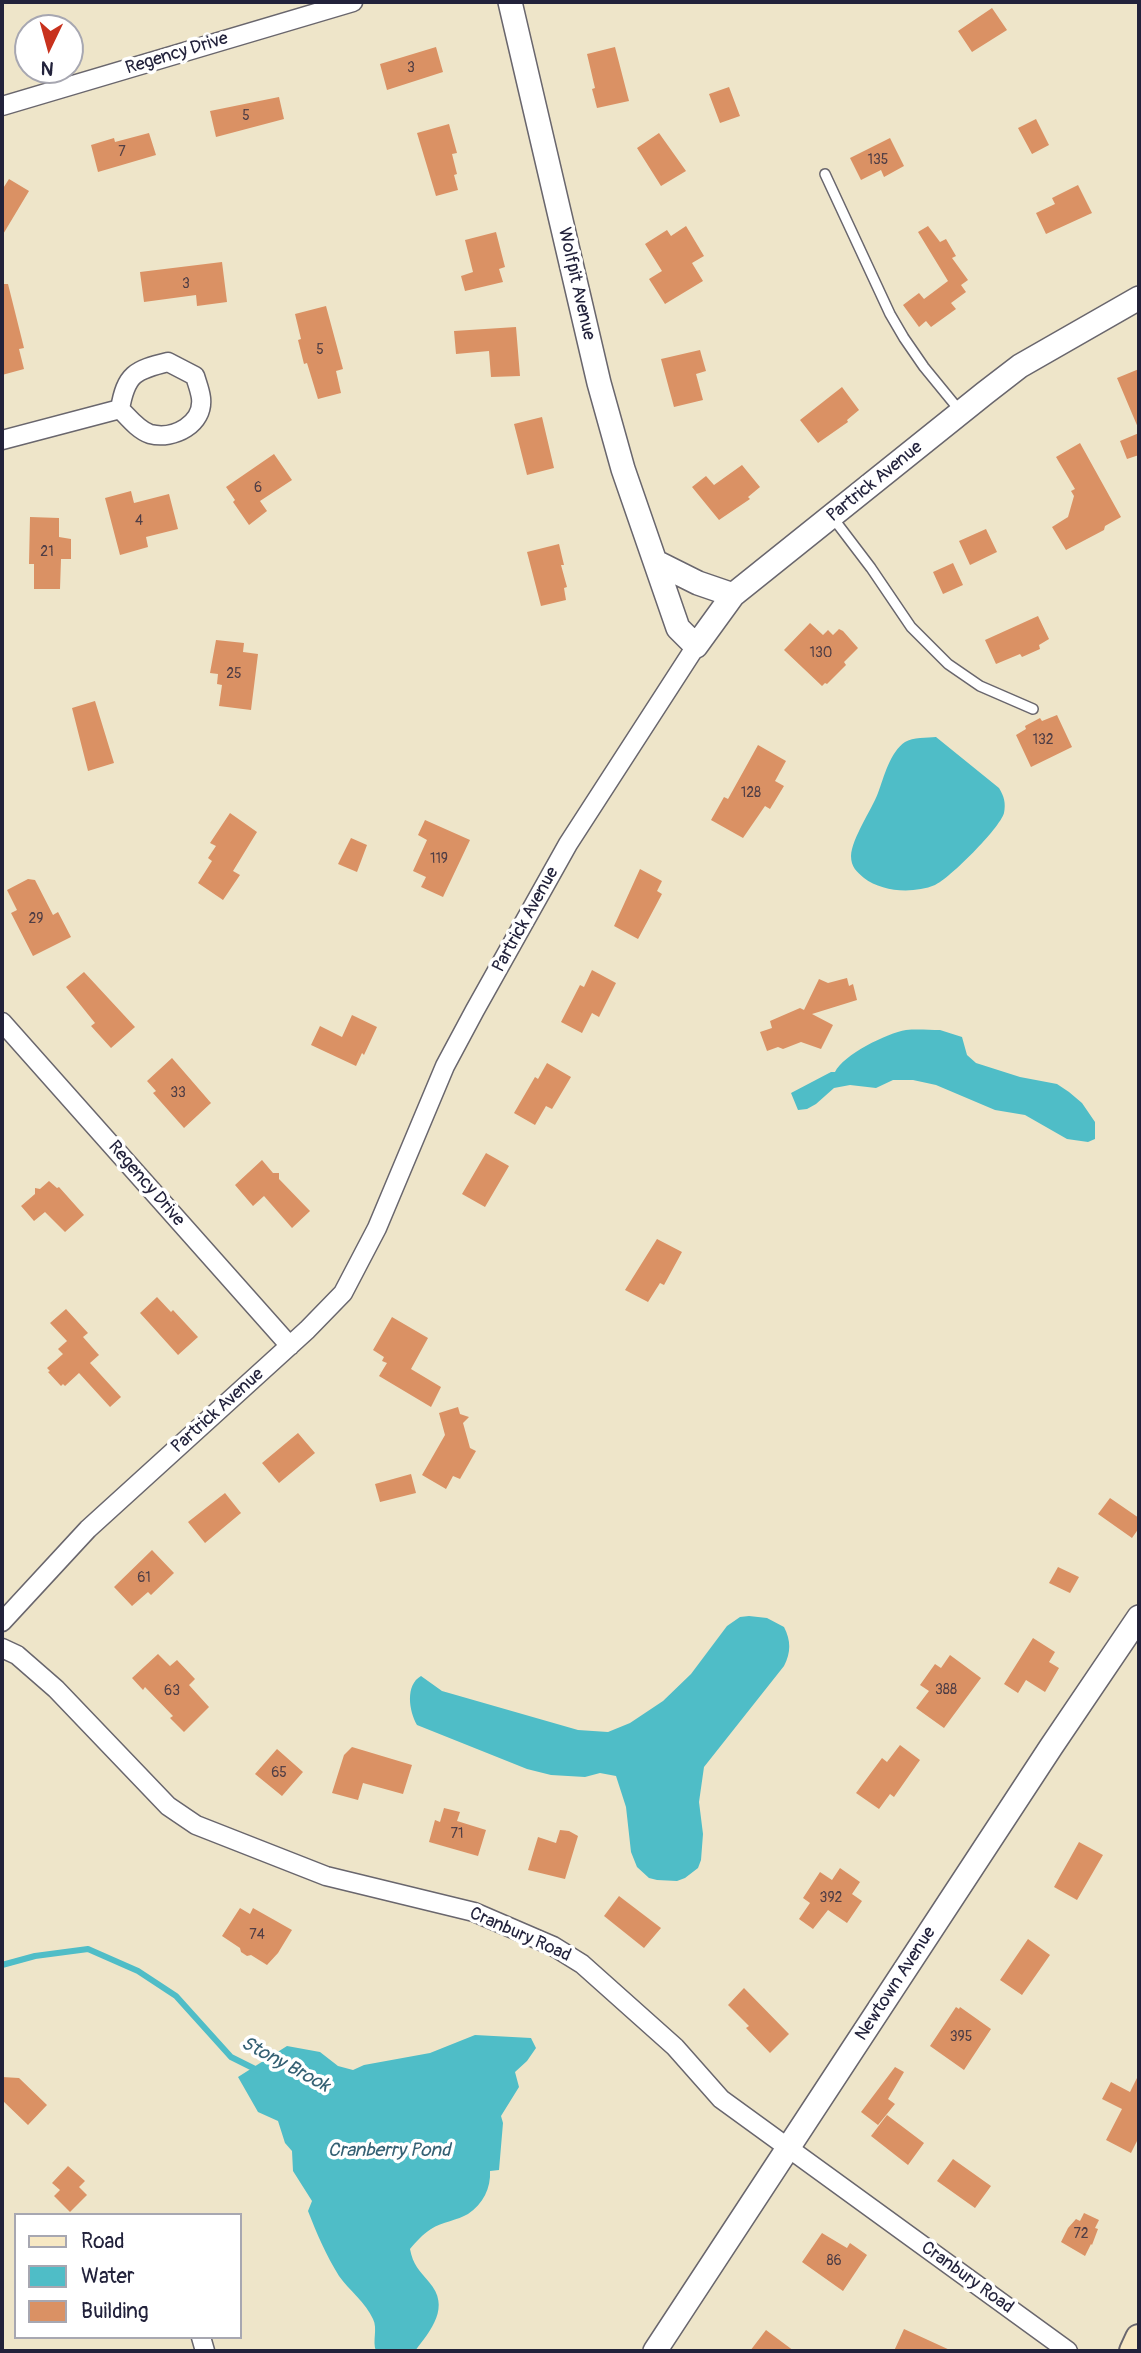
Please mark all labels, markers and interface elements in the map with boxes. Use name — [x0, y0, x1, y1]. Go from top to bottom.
north arrow — [14, 14, 84, 84]
street label: Regency Drive — [123, 28, 231, 80]
text: N — [40, 55, 55, 80]
house number: 3 — [407, 60, 415, 76]
house number: 5 — [242, 108, 250, 124]
house number: 7 — [118, 144, 126, 160]
house number: 135 — [868, 152, 888, 168]
street label: Wolfpit Avenue — [553, 226, 599, 342]
house number: 3 — [182, 276, 190, 292]
house number: 5 — [316, 342, 324, 358]
street label: Partrick Avenue — [823, 437, 927, 527]
house number: 6 — [254, 480, 262, 496]
house number: 4 — [135, 513, 143, 529]
house number: 21 — [40, 544, 54, 560]
house number: 130 — [810, 645, 832, 661]
house number: 25 — [226, 666, 242, 682]
house number: 132 — [1032, 732, 1054, 748]
house number: 128 — [741, 785, 761, 801]
house number: 119 — [430, 851, 448, 867]
street label: Partrick Avenue — [488, 864, 564, 976]
house number: 29 — [28, 911, 44, 927]
house number: 33 — [170, 1085, 186, 1101]
street label: Regency Drive — [103, 1137, 189, 1231]
street label: Partrick Avenue — [167, 1364, 269, 1458]
house number: 61 — [137, 1570, 151, 1586]
house number: 388 — [935, 1682, 957, 1698]
house number: 63 — [164, 1683, 180, 1699]
house number: 65 — [271, 1765, 287, 1781]
house number: 71 — [451, 1826, 463, 1842]
house number: 392 — [820, 1890, 842, 1906]
street label: Cranbury Road — [466, 1903, 574, 1967]
street label: Newtown Avenue — [851, 1923, 941, 2045]
house number: 74 — [249, 1927, 265, 1943]
house number: 395 — [950, 2029, 972, 2045]
water label: Stony Brook — [237, 2032, 333, 2098]
water label: Cranberry Pond — [328, 2140, 450, 2162]
legend — [14, 2213, 242, 2339]
house number: 72 — [1073, 2226, 1089, 2242]
text: Road — [81, 2228, 125, 2255]
street label: Cranbury Road — [917, 2237, 1017, 2319]
house number: 86 — [826, 2253, 842, 2269]
text: Water — [81, 2263, 134, 2290]
text: Building — [81, 2298, 148, 2325]

